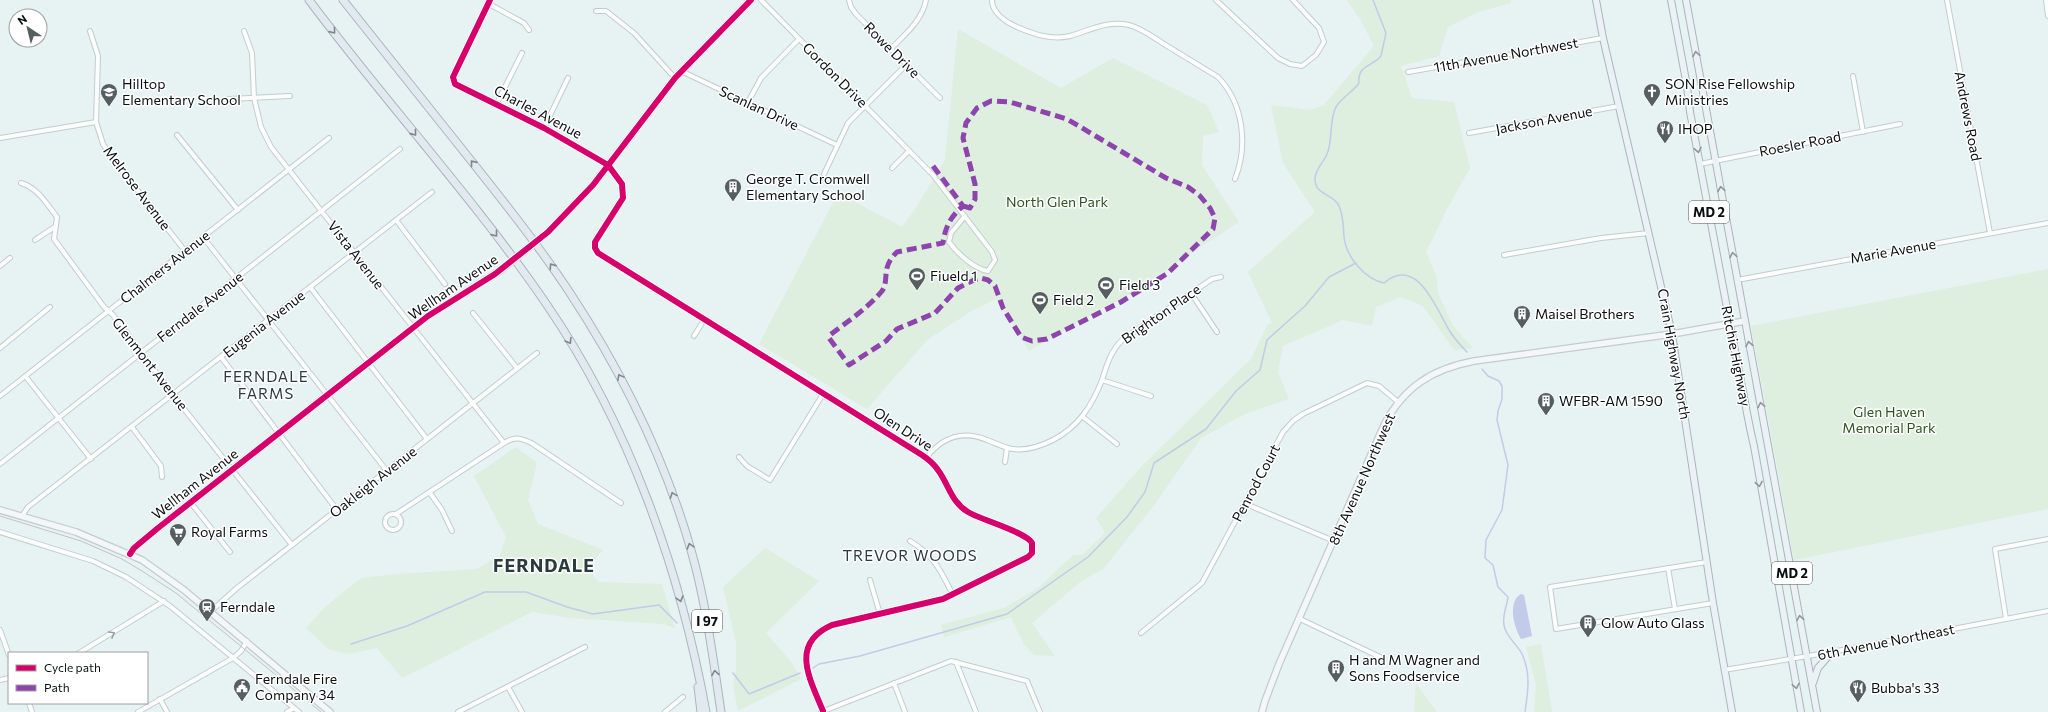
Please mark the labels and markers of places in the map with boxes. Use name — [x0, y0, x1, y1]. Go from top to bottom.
place label: Hilltop Elementary School — [122, 75, 241, 108]
place label: SON Rise Fellowship Ministries — [1665, 75, 1795, 108]
school or university icon: Hilltop Elementary School — [99, 82, 119, 107]
church icon: SON Rise Fellowship Ministries — [1642, 82, 1662, 107]
restaurant icon: IHOP — [1655, 119, 1675, 144]
place label: IHOP — [1678, 120, 1713, 137]
place label: George T. Cromwell Elementary School — [746, 170, 870, 203]
building icon: George T. Cromwell Elementary School — [723, 177, 743, 202]
sports icon: Fiueld 1 — [907, 266, 927, 291]
place label: Fiueld 1 — [930, 267, 977, 284]
sports icon: Field 3 — [1096, 275, 1116, 300]
place label: Field 3 — [1119, 276, 1160, 293]
sports icon: Field 2 — [1030, 290, 1050, 315]
place label: Field 2 — [1053, 291, 1094, 308]
building icon: Maisel Brothers — [1512, 304, 1532, 329]
place label: Maisel Brothers — [1535, 305, 1635, 322]
building icon: WFBR-AM 1590 — [1536, 391, 1556, 416]
place label: WFBR-AM 1590 — [1559, 392, 1663, 409]
supermarket icon: Royal Farms — [168, 522, 188, 547]
place label: Royal Farms — [191, 523, 268, 540]
station icon: Ferndale — [197, 597, 217, 622]
place label: Ferndale — [220, 598, 275, 615]
building icon: Glow Auto Glass — [1578, 613, 1598, 638]
place label: Glow Auto Glass — [1601, 614, 1705, 631]
place label: H and M Wagner and Sons Foodservice — [1349, 651, 1480, 684]
building icon: H and M Wagner and Sons Foodservice — [1326, 658, 1346, 683]
place label: Ferndale Fire Company 34 — [255, 670, 337, 703]
public building icon: Ferndale Fire Company 34 — [232, 677, 252, 702]
restaurant icon: Bubba's 33 — [1848, 678, 1868, 703]
place label: Bubba's 33 — [1871, 679, 1940, 696]

